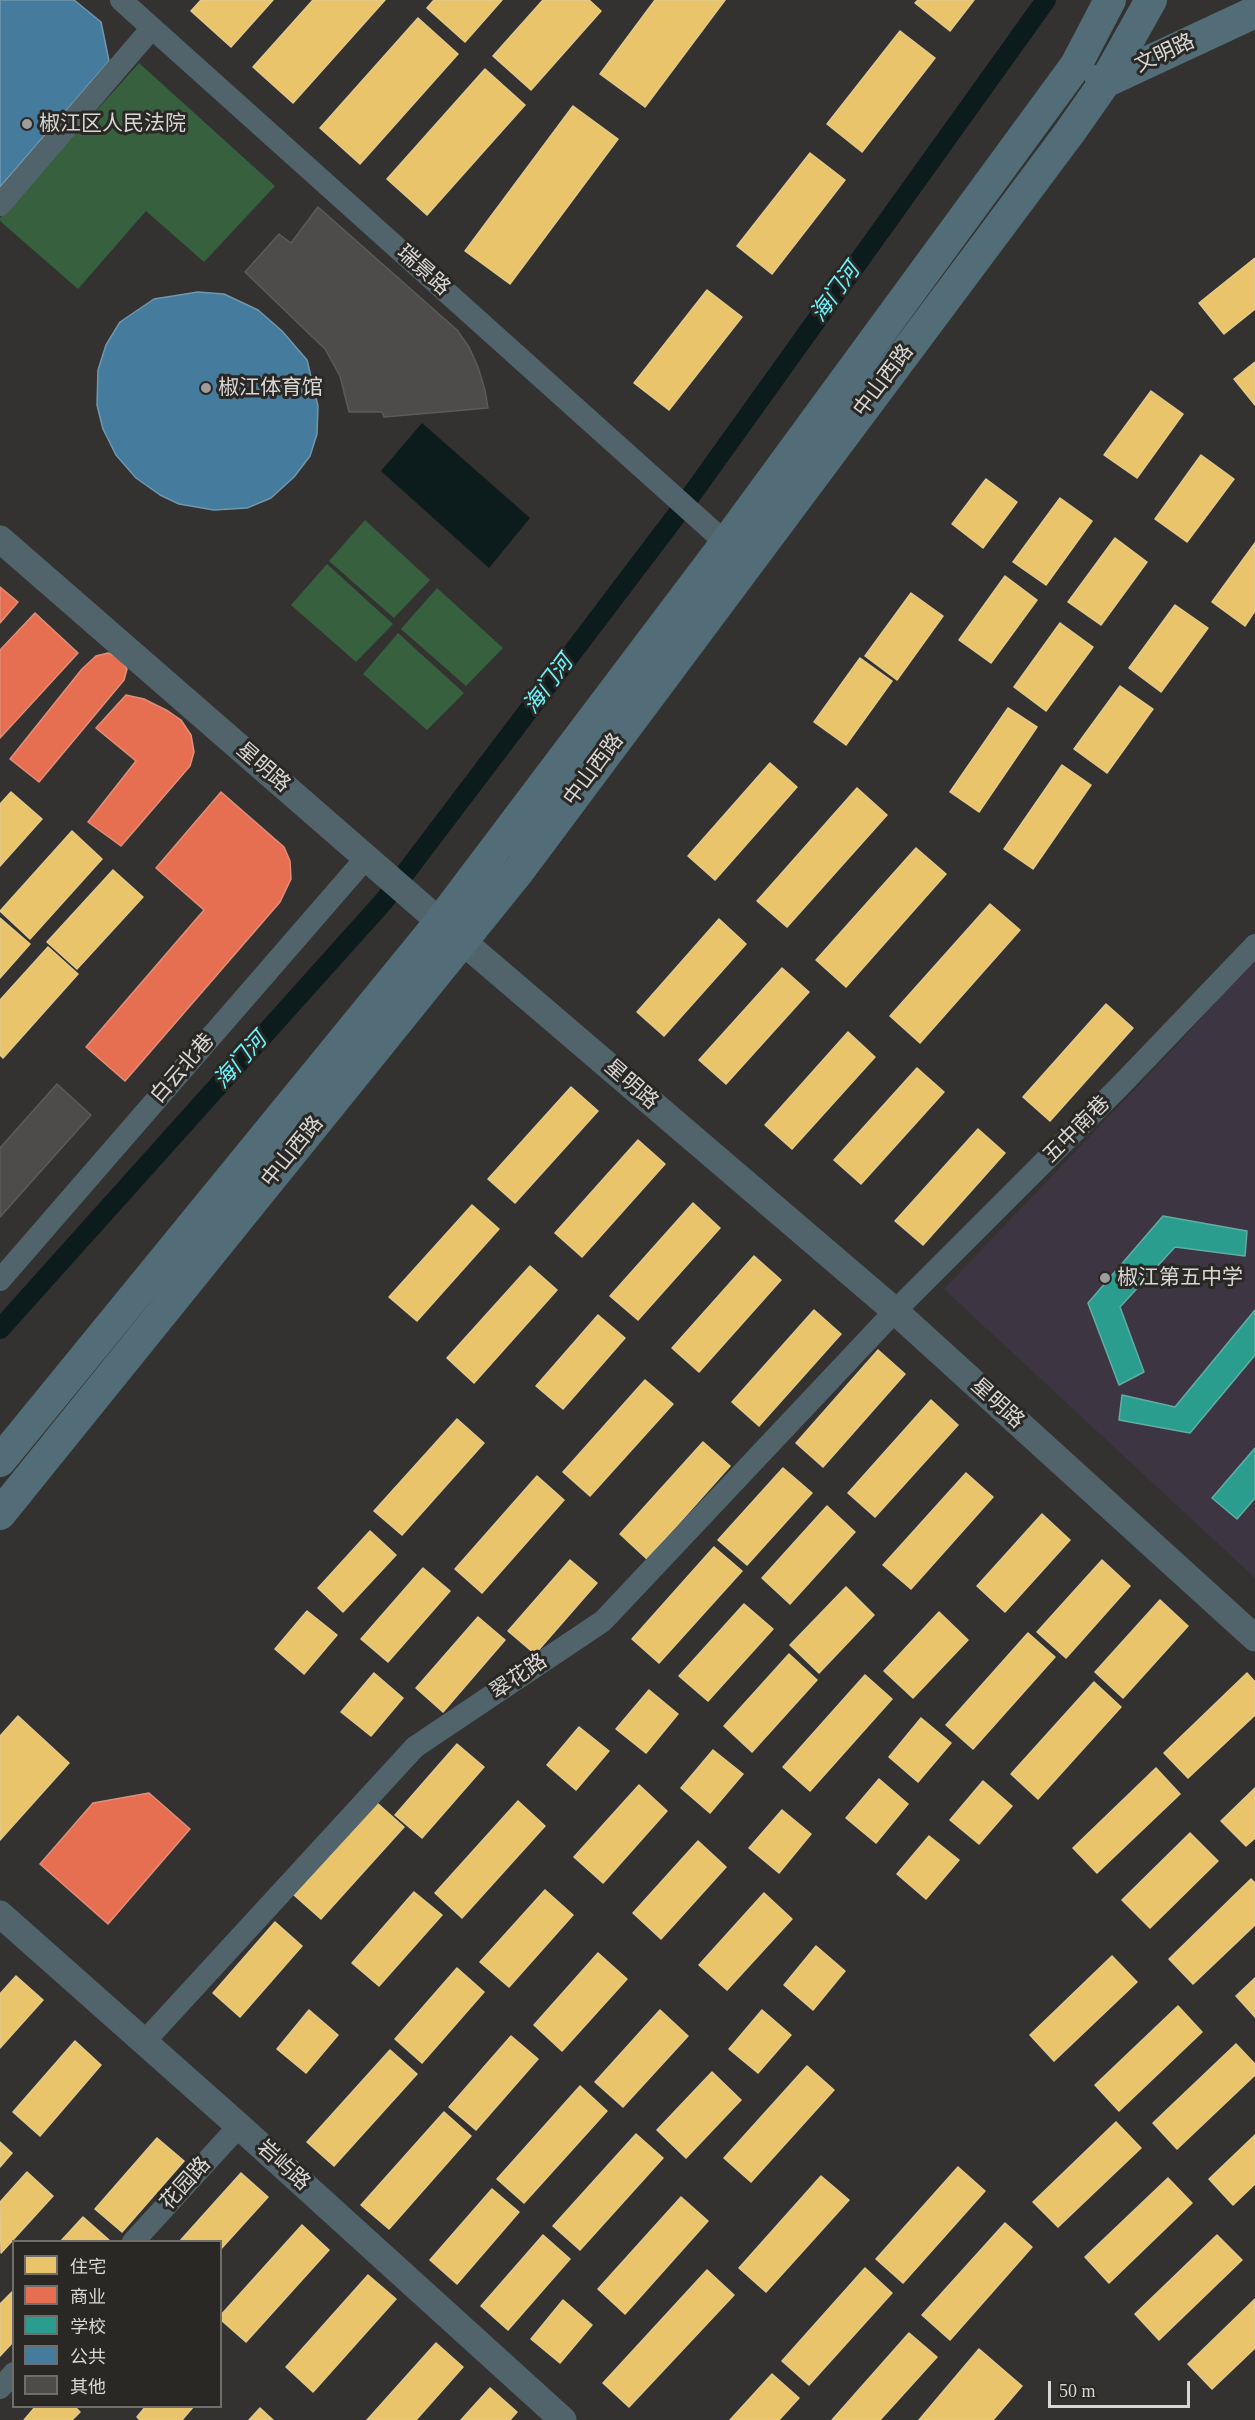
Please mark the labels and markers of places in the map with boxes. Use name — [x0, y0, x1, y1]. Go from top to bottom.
place label: 椒江区人民法院 — [39, 111, 186, 137]
marker: 椒江区人民法院 — [20, 117, 34, 131]
place label: 椒江体育馆 — [218, 375, 323, 401]
marker: 椒江体育馆 — [199, 381, 213, 395]
place label: 椒江第五中学 — [1117, 1265, 1243, 1291]
marker: 椒江第五中学 — [1098, 1271, 1112, 1285]

